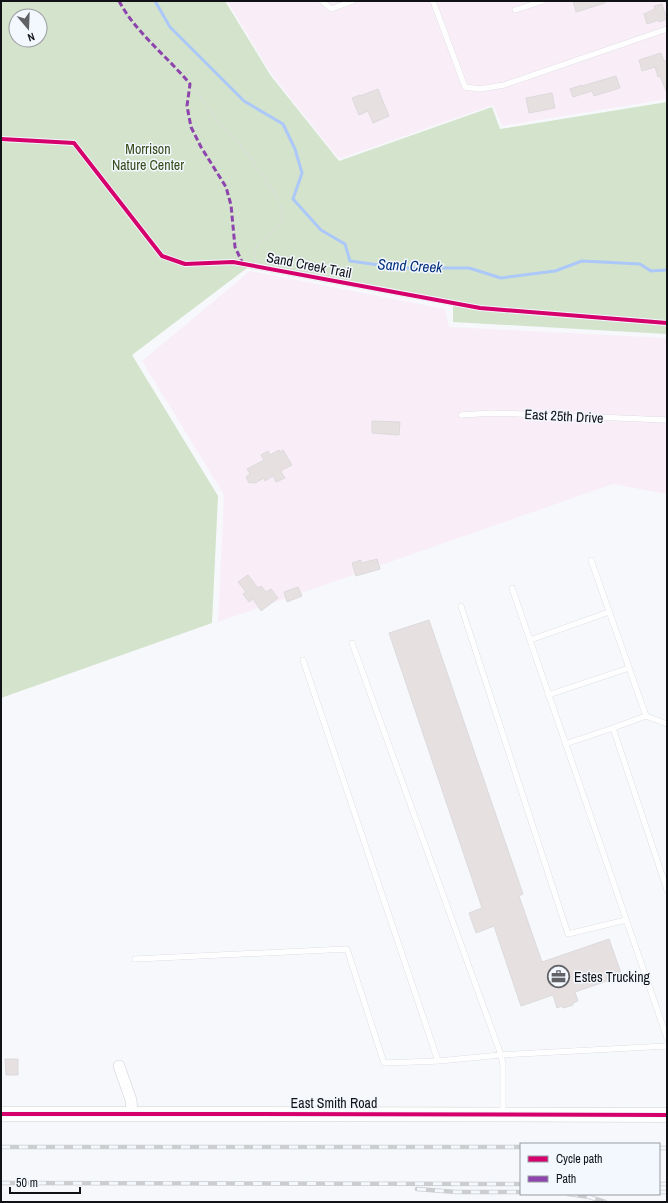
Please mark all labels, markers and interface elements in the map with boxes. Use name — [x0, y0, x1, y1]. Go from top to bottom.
north arrow — [8, 8, 48, 48]
text: N — [26, 30, 37, 45]
park label: Morrison Nature Center — [112, 140, 184, 174]
street label: Sand Creek Trail — [265, 248, 353, 282]
water label: Sand Creek — [377, 253, 444, 278]
street label: East 25th Drive — [524, 405, 604, 427]
office icon: Estes Trucking — [545, 964, 571, 990]
place label: Estes Trucking — [574, 968, 651, 986]
street label: East Smith Road — [291, 1094, 377, 1112]
legend — [520, 1143, 660, 1195]
text: Cycle path — [556, 1151, 603, 1167]
scale bar — [10, 1169, 80, 1195]
text: Path — [556, 1171, 576, 1187]
text: 50 m — [16, 1175, 38, 1191]

